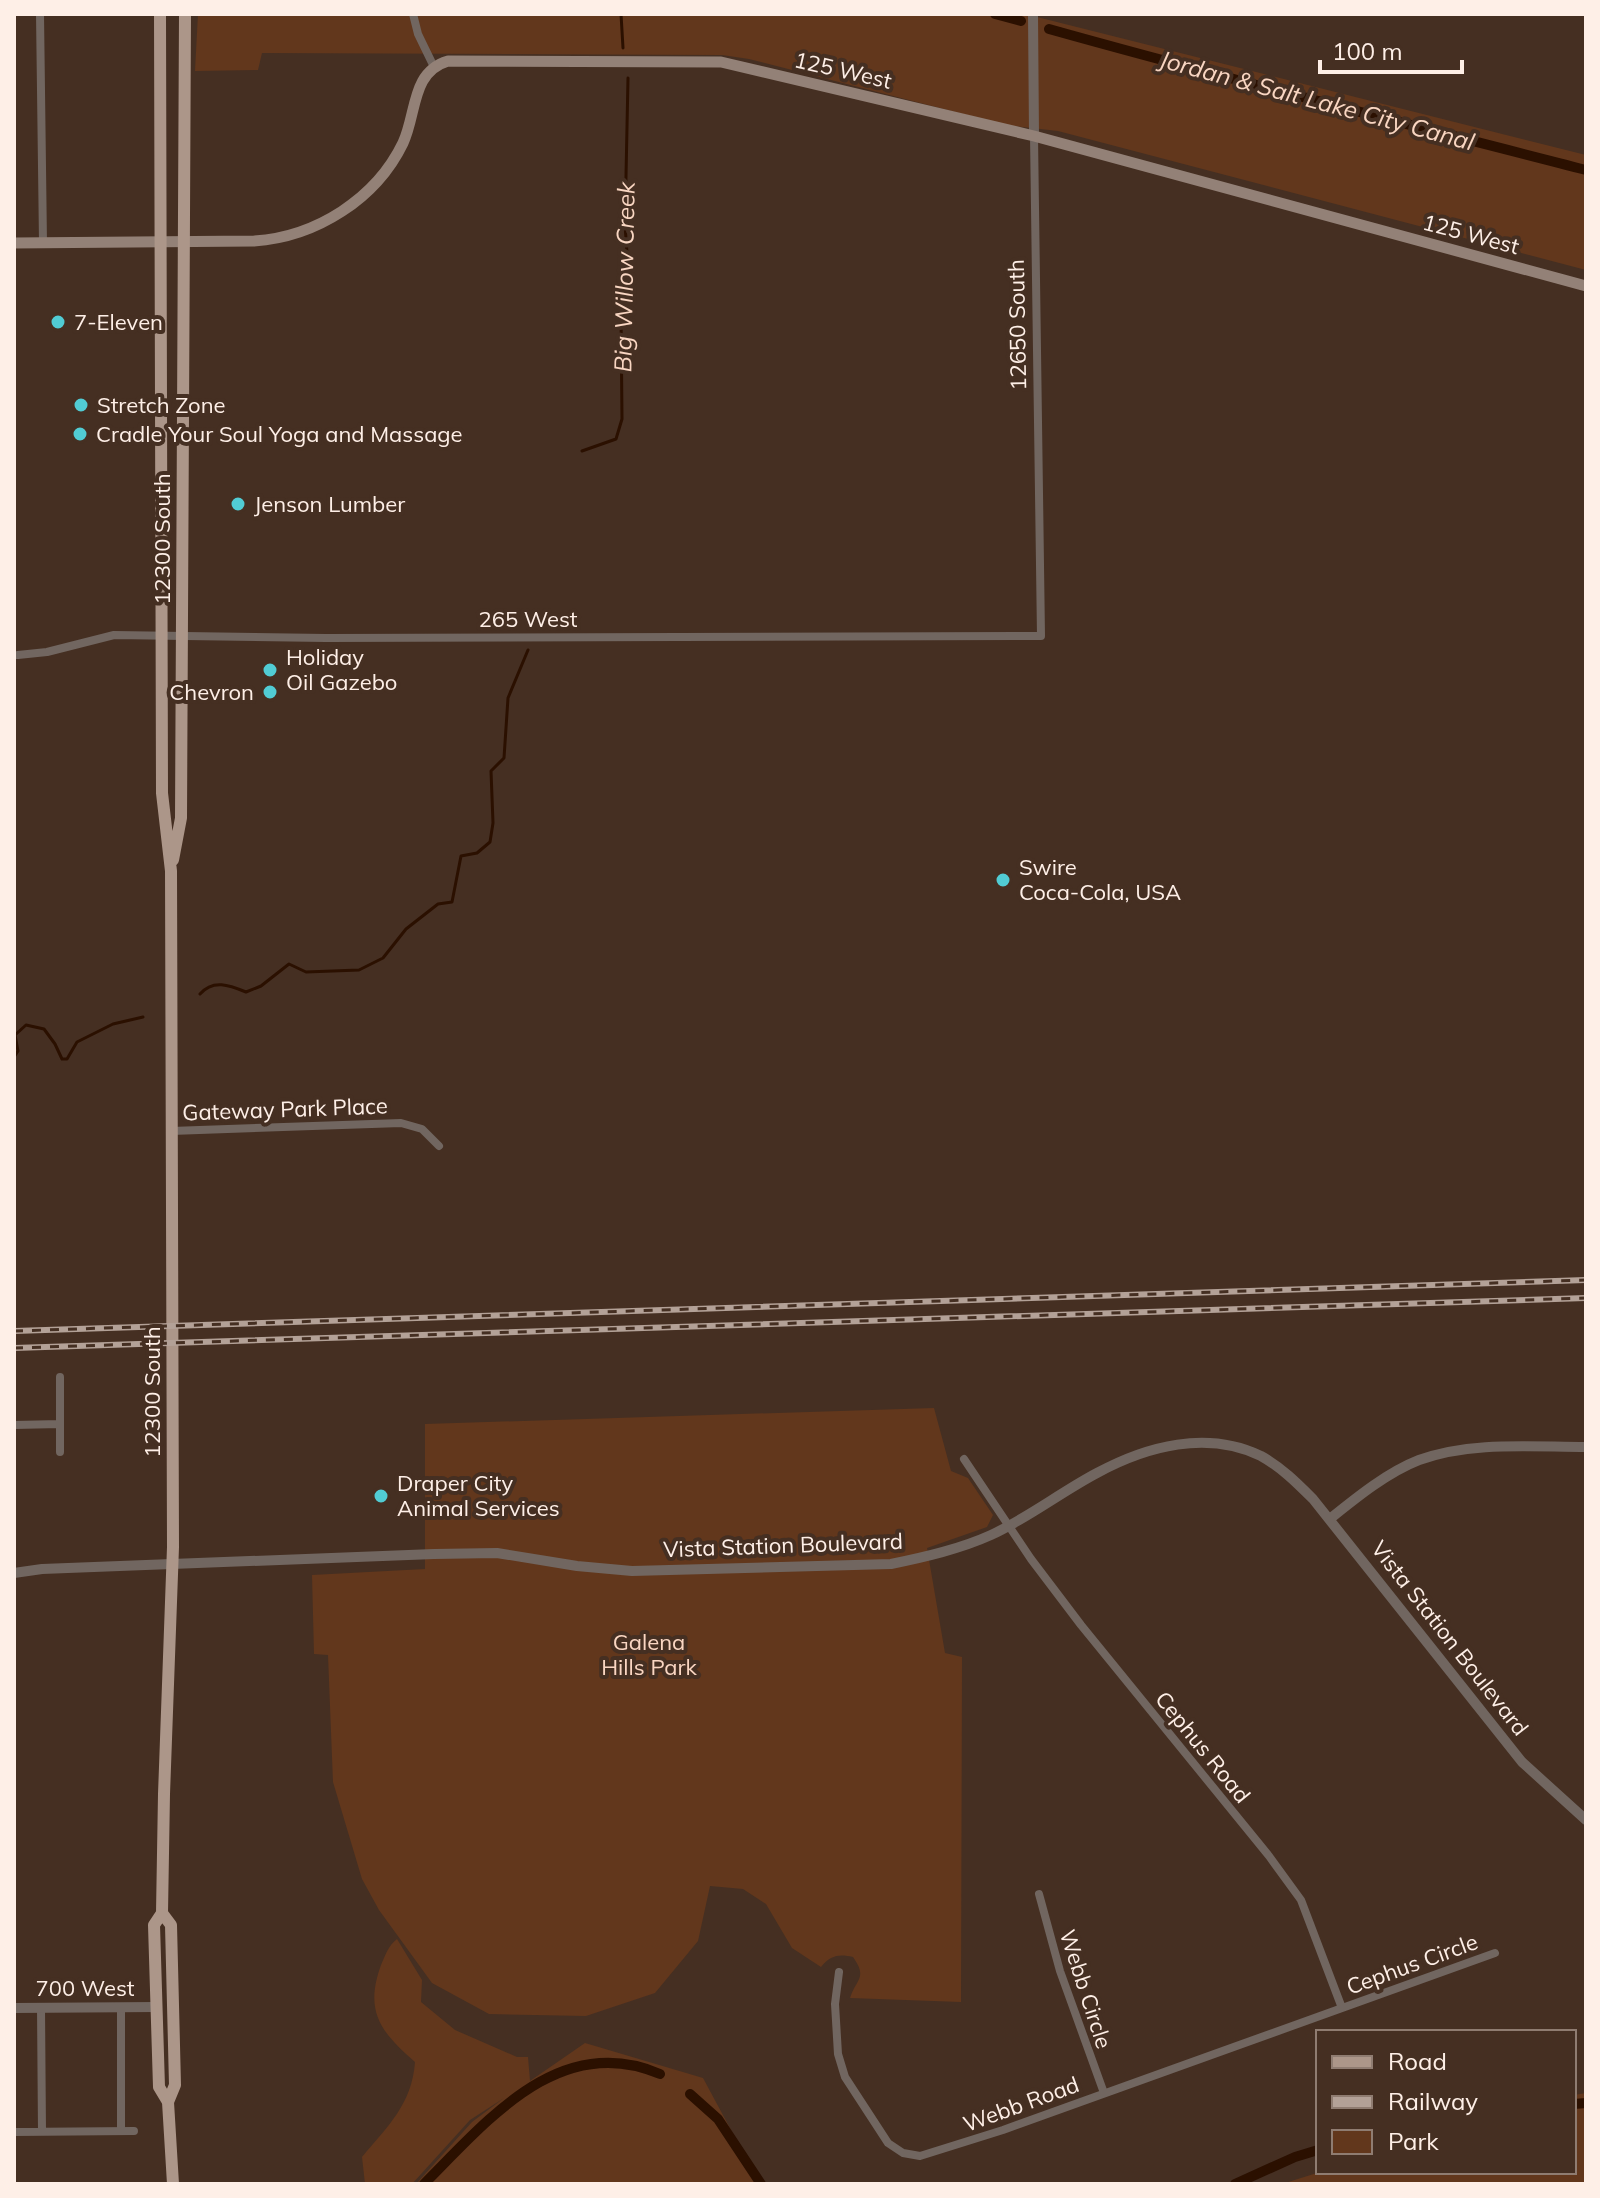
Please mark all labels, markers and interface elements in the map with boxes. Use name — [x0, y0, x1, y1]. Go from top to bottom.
scale bar — [1320, 24, 1462, 74]
text: 100 m — [1332, 36, 1403, 66]
water label: Jordan & Salt Lake City Canal — [1154, 43, 1478, 157]
street label: 125 West — [792, 45, 895, 95]
water label: Big Willow Creek — [607, 181, 641, 373]
street label: 125 West — [1420, 208, 1523, 260]
street label: 12650 South — [1002, 259, 1032, 391]
place label: 7-Eleven — [74, 308, 163, 336]
marker: 7-Eleven — [49, 313, 67, 331]
place label: Stretch Zone — [97, 391, 226, 419]
marker: Stretch Zone — [72, 396, 90, 414]
place label: Cradle Your Soul Yoga and Massage — [96, 420, 463, 448]
marker: Cradle Your Soul Yoga and Massage — [71, 425, 89, 443]
street label: 12300 South — [148, 473, 176, 605]
place label: Jenson Lumber — [254, 490, 405, 518]
marker: Jenson Lumber — [229, 495, 247, 513]
street label: 265 West — [479, 605, 578, 633]
place label: Holiday Oil Gazebo — [286, 643, 397, 696]
marker: Holiday Oil Gazebo — [261, 661, 279, 679]
place label: Chevron — [169, 678, 254, 706]
marker: Chevron — [261, 683, 279, 701]
place label: Swire Coca-Cola, USA — [1019, 853, 1181, 906]
marker: Swire Coca-Cola, USA — [994, 871, 1012, 889]
street label: Gateway Park Place — [182, 1091, 388, 1127]
street label: 12300 South — [138, 1326, 166, 1458]
place label: Draper City Animal Services — [397, 1469, 560, 1522]
marker: Draper City Animal Services — [372, 1487, 390, 1505]
street label: Vista Station Boulevard — [663, 1527, 903, 1563]
street label: Vista Station Boulevard — [1365, 1535, 1535, 1741]
park label: Galena Hills Park — [601, 1628, 697, 1681]
street label: Cephus Road — [1149, 1685, 1257, 1809]
street label: Webb Circle — [1054, 1926, 1118, 2052]
street label: Cephus Circle — [1342, 1927, 1482, 2001]
street label: 700 West — [36, 1974, 135, 2002]
legend — [1316, 2030, 1576, 2174]
text: Road — [1388, 2046, 1447, 2076]
street label: Webb Road — [959, 2070, 1083, 2138]
text: Railway — [1388, 2086, 1478, 2116]
text: Park — [1388, 2126, 1439, 2156]

